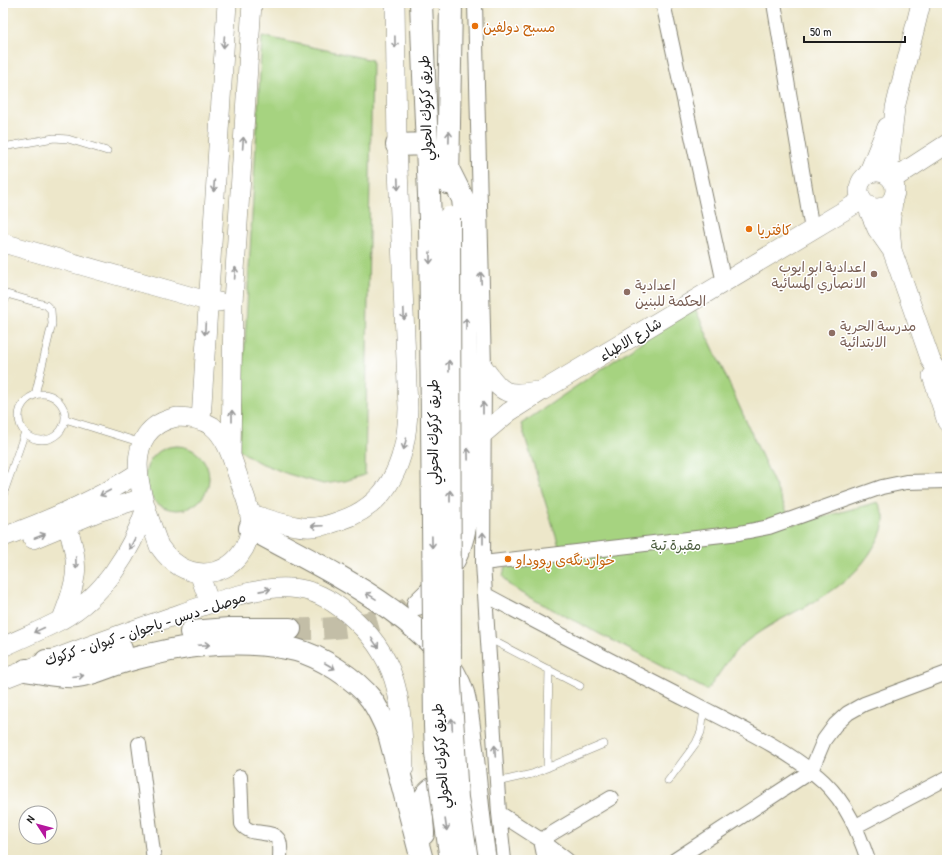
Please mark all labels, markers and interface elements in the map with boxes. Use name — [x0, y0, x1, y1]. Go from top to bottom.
place label: مسبح دولفين — [483, 17, 555, 37]
scale bar — [804, 18, 905, 44]
marker: مسبح دولفين — [470, 21, 480, 31]
text: 50 m — [810, 23, 831, 40]
one-way arrow — [220, 35, 227, 48]
one-way arrow — [391, 35, 399, 48]
street label: طريق كركوك الحولي — [414, 55, 440, 161]
one-way arrow — [445, 131, 453, 144]
one-way arrow — [240, 137, 247, 150]
one-way arrow — [395, 177, 402, 190]
one-way arrow — [211, 179, 218, 192]
place label: کافتریا — [757, 220, 791, 239]
marker: کافتریا — [744, 224, 754, 234]
one-way arrow — [426, 251, 434, 264]
place label: اعدادية ابو ايوب الانصاري المسائية — [771, 257, 866, 294]
one-way arrow — [231, 267, 238, 280]
marker: اعدادية ابو ايوب الانصاري المسائية — [869, 269, 879, 279]
one-way arrow — [477, 272, 485, 285]
place label: اعدادية الحكمة للبنين — [635, 275, 706, 310]
marker: اعدادية الحكمة للبنين — [622, 287, 632, 297]
one-way arrow — [400, 307, 408, 320]
street label: شارع الاطباء — [595, 313, 665, 366]
place label: مدرسة الحرية الابتدائية — [840, 316, 916, 351]
one-way arrow — [462, 318, 470, 331]
one-way arrow — [202, 322, 209, 335]
marker: مدرسة الحرية الابتدائية — [827, 328, 837, 338]
one-way arrow — [445, 360, 453, 373]
street label: طريق كركوك الحولي — [423, 379, 446, 485]
one-way arrow — [479, 402, 487, 415]
one-way arrow — [228, 410, 236, 423]
one-way arrow — [401, 437, 408, 450]
one-way arrow — [464, 448, 472, 461]
one-way arrow — [99, 490, 111, 497]
one-way arrow — [446, 490, 453, 503]
one-way arrow — [311, 522, 324, 530]
one-way arrow — [33, 532, 45, 540]
one-way arrow — [479, 532, 487, 545]
one-way arrow — [429, 535, 436, 548]
park label: مقبرة تبة — [651, 535, 701, 554]
one-way arrow — [128, 538, 135, 550]
place label: خواردنگەی ڕووداو — [515, 550, 615, 573]
marker: خواردنگەی ڕووداو — [503, 554, 513, 564]
one-way arrow — [72, 557, 79, 570]
one-way arrow — [258, 585, 271, 593]
street label: موصل - دبس - باجوان - كيوان - كركوك — [42, 586, 248, 671]
one-way arrow — [365, 592, 377, 600]
one-way arrow — [33, 627, 45, 634]
one-way arrow — [371, 637, 379, 648]
one-way arrow — [197, 642, 210, 649]
one-way arrow — [324, 663, 336, 671]
one-way arrow — [71, 672, 84, 679]
street label: طريق كركوك الحولي — [427, 702, 457, 809]
one-way arrow — [448, 718, 456, 731]
one-way arrow — [492, 745, 499, 758]
north arrow — [18, 805, 58, 845]
text: N — [23, 813, 37, 826]
one-way arrow — [442, 818, 449, 831]

